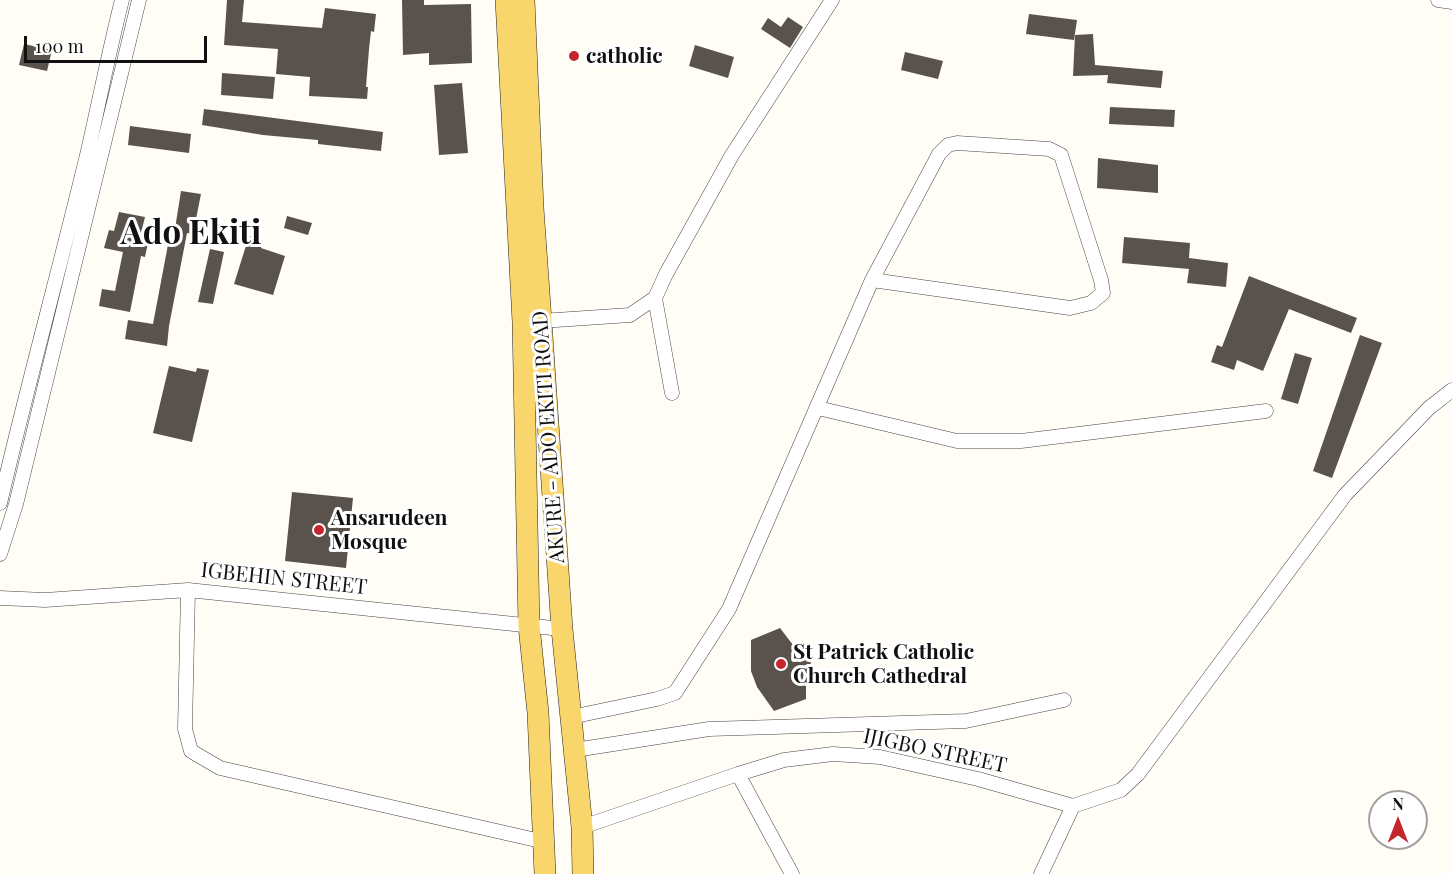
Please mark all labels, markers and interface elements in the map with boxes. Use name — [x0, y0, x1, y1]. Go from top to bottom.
scale bar — [27, 24, 210, 62]
text: 100 m — [35, 34, 84, 58]
place label: catholic — [586, 43, 663, 69]
marker: catholic — [567, 49, 581, 63]
district label: Ado Ekiti — [121, 214, 261, 254]
street label: AKURE - ADO EKITI ROAD — [528, 310, 570, 564]
place label: Ansarudeen Mosque — [331, 505, 448, 555]
marker: Ansarudeen Mosque — [312, 523, 326, 537]
street label: IGBEHIN STREET — [200, 558, 368, 600]
place label: St Patrick Catholic Church Cathedral — [793, 639, 974, 689]
marker: St Patrick Catholic Church Cathedral — [774, 657, 788, 671]
street label: IJIGBO STREET — [861, 723, 1009, 779]
north arrow — [1368, 790, 1428, 850]
text: N — [1392, 793, 1404, 814]

